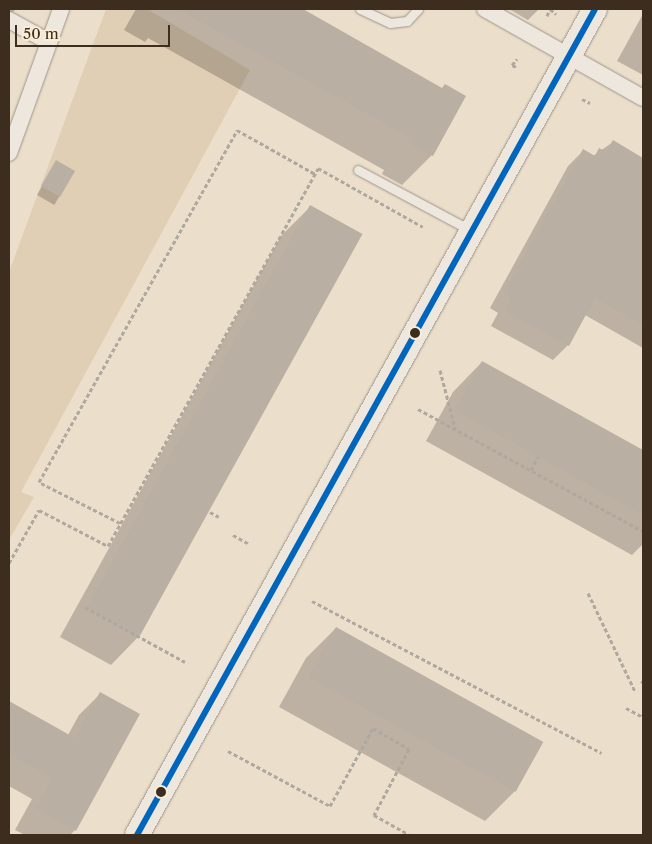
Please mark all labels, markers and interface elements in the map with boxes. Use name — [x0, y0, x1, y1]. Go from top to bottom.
scale bar — [18, 15, 172, 47]
text: 50 m — [23, 24, 59, 43]
unlabelled marker — [410, 328, 420, 338]
unlabelled marker — [156, 787, 166, 797]

